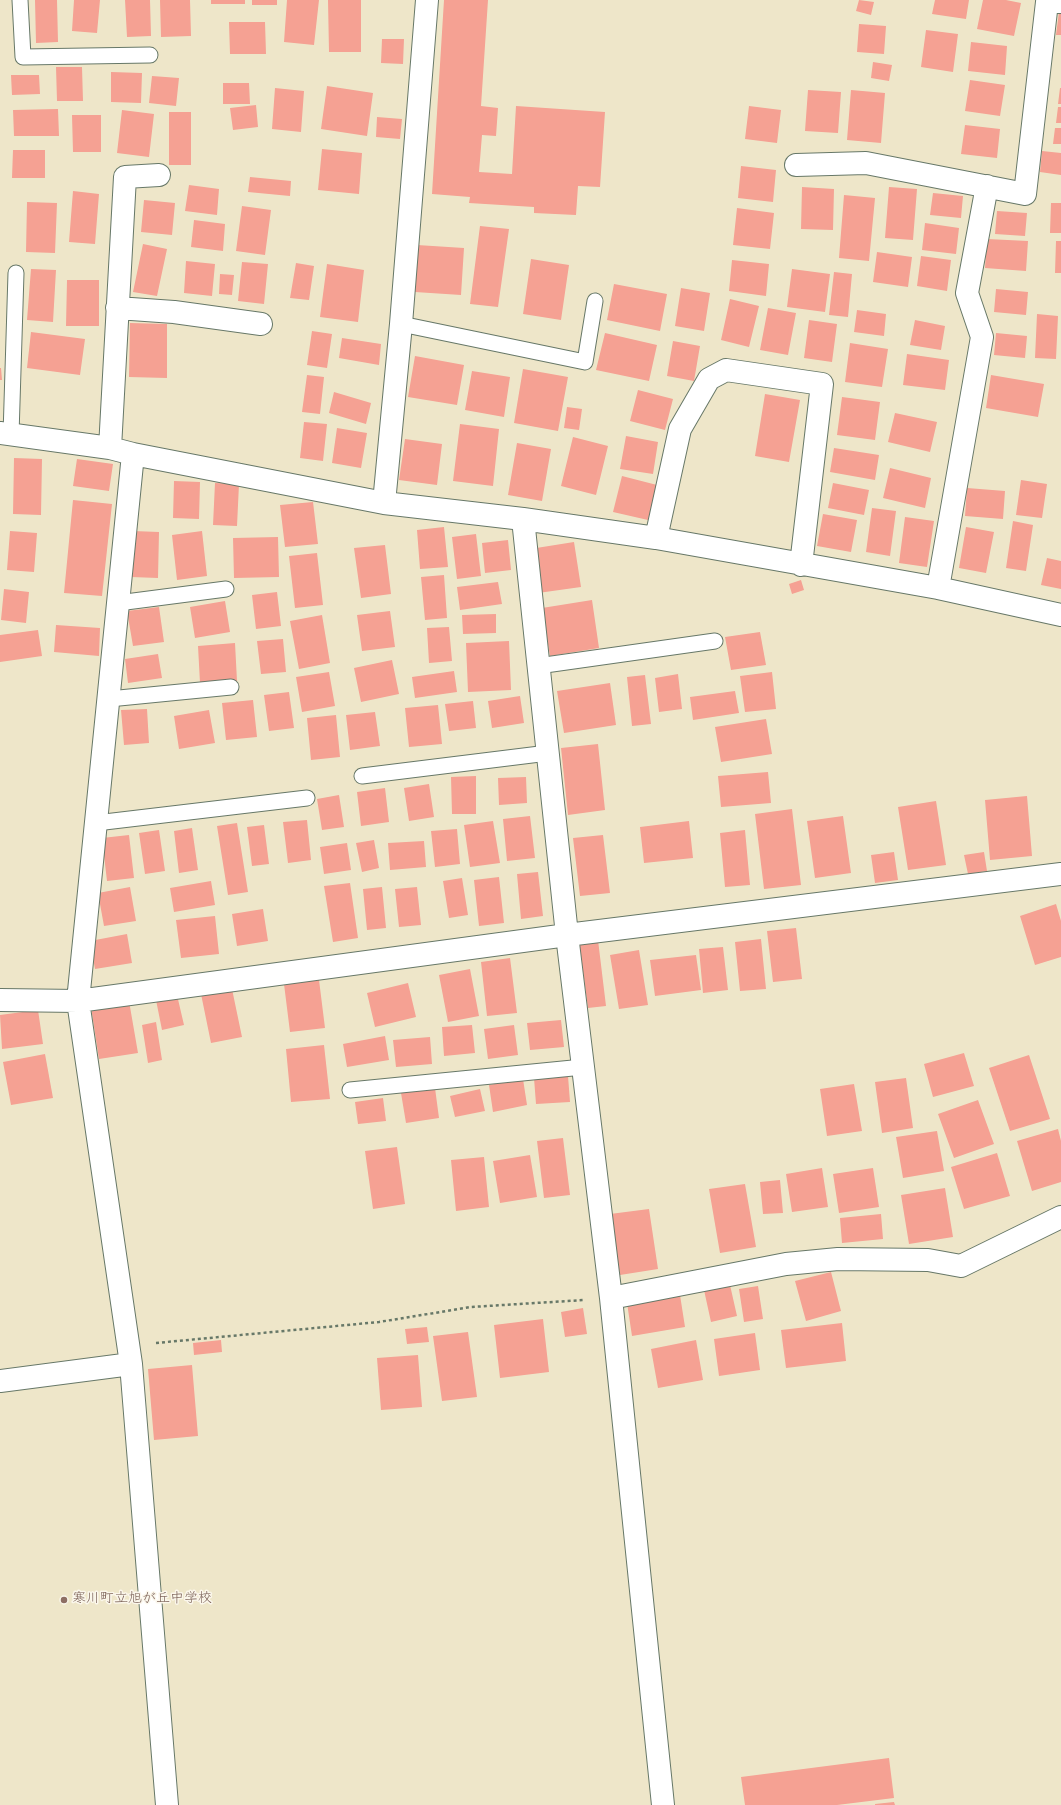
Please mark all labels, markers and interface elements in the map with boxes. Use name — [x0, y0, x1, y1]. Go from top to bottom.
place label: 寒川町立旭が丘中学校 — [72, 1592, 212, 1608]
marker: 寒川町立旭が丘中学校 — [59, 1595, 69, 1605]

